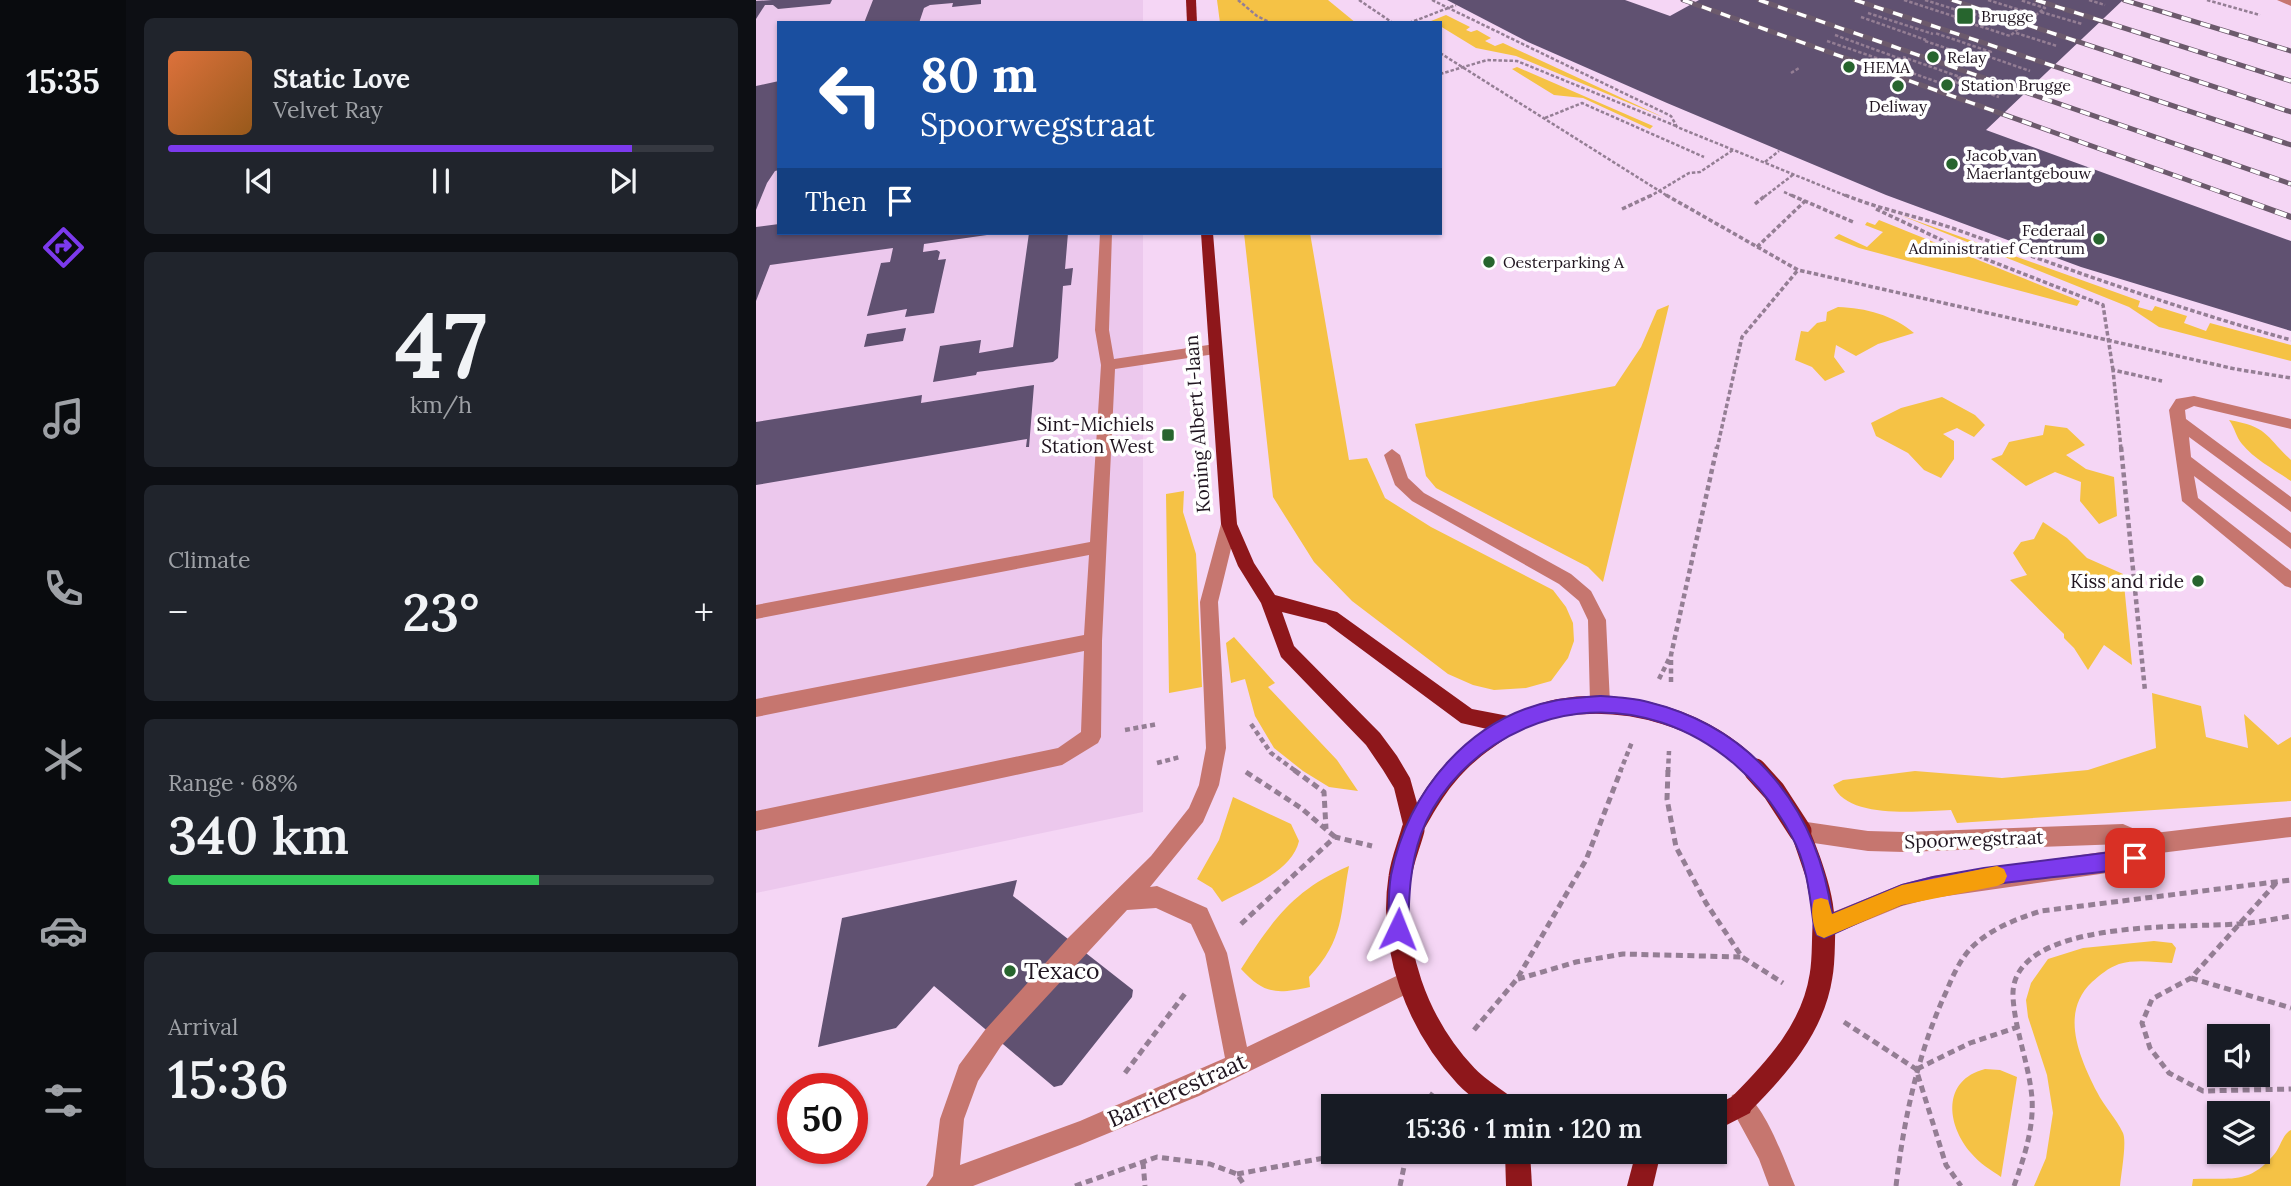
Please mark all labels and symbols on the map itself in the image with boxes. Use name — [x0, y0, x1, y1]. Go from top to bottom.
marker: Brugge — [1955, 6, 1975, 26]
place label: Brugge — [1981, 6, 2034, 26]
place label: Relay — [1947, 47, 1987, 67]
marker: Relay — [1925, 49, 1941, 65]
place label: HEMA — [1863, 57, 1911, 77]
marker: HEMA — [1841, 59, 1857, 75]
place label: Station Brugge — [1961, 75, 2071, 95]
marker: Station Brugge — [1939, 77, 1955, 93]
marker: Deliway — [1890, 78, 1906, 94]
place label: Deliway — [1869, 96, 1928, 116]
place label: Jacob van Maerlantgebouw — [1965, 145, 2091, 183]
marker: Jacob van Maerlantgebouw — [1944, 156, 1960, 172]
place label: Federaal Administratief Centrum — [1907, 220, 2085, 258]
marker: Federaal Administratief Centrum — [2091, 231, 2107, 247]
place label: Oesterparking A — [1503, 252, 1625, 272]
marker: Oesterparking A — [1481, 254, 1497, 270]
street label: Koning Albert I-laan — [1179, 334, 1215, 514]
place label: Sint-Michiels Station West — [1036, 412, 1155, 458]
marker: Sint-Michiels Station West — [1160, 427, 1176, 443]
place label: Kiss and ride — [2070, 569, 2184, 593]
marker: Kiss and ride — [2190, 573, 2206, 589]
street label: Spoorwegstraat — [1904, 825, 2045, 853]
pin — [2105, 828, 2165, 888]
position arrow — [1361, 892, 1435, 966]
place label: Texaco — [1024, 956, 1100, 985]
marker: Texaco — [1002, 963, 1018, 979]
street label: Barrierestraat — [1103, 1046, 1251, 1133]
speed limit sign: 50 — [777, 1073, 868, 1164]

